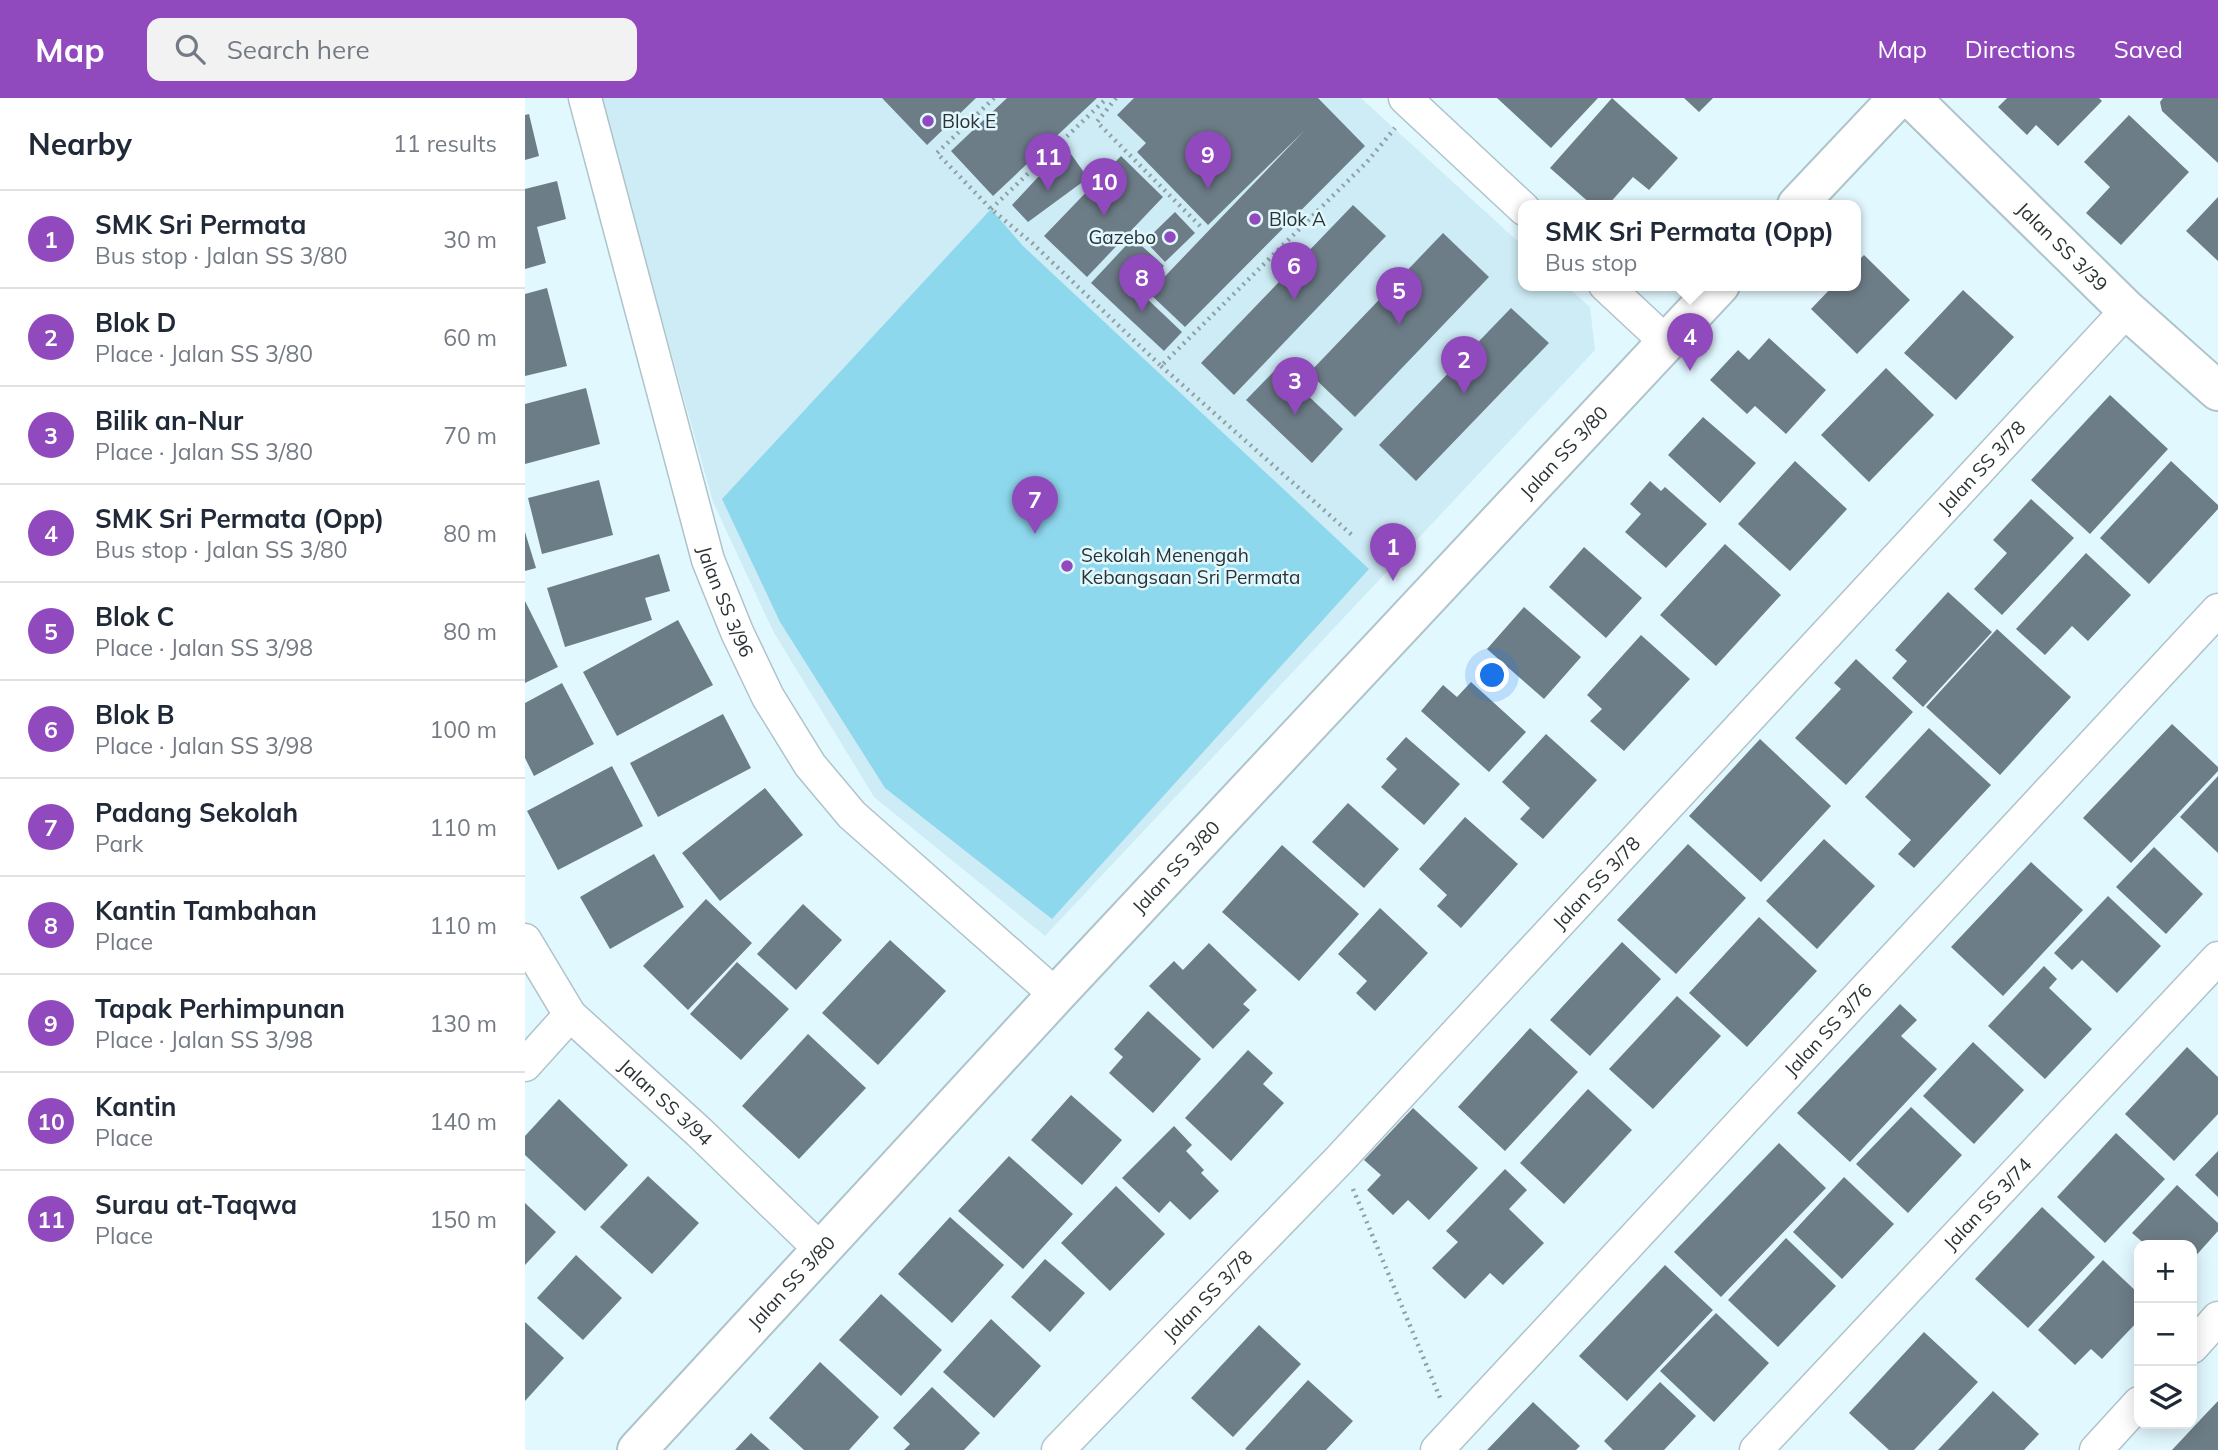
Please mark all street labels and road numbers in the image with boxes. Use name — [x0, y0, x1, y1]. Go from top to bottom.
street label: Jalan SS 3/39 — [2012, 197, 2113, 296]
street label: Jalan SS 3/80 — [1515, 401, 1613, 503]
street label: Jalan SS 3/78 — [1933, 415, 2031, 518]
street label: Jalan SS 3/96 — [693, 543, 759, 661]
street label: Jalan SS 3/80 — [1127, 816, 1225, 918]
street label: Jalan SS 3/78 — [1547, 831, 1645, 934]
street label: Jalan SS 3/76 — [1779, 978, 1877, 1081]
street label: Jalan SS 3/94 — [614, 1053, 718, 1151]
street label: Jalan SS 3/74 — [1938, 1152, 2037, 1255]
street label: Jalan SS 3/80 — [743, 1231, 840, 1334]
street label: Jalan SS 3/78 — [1158, 1245, 1257, 1346]

